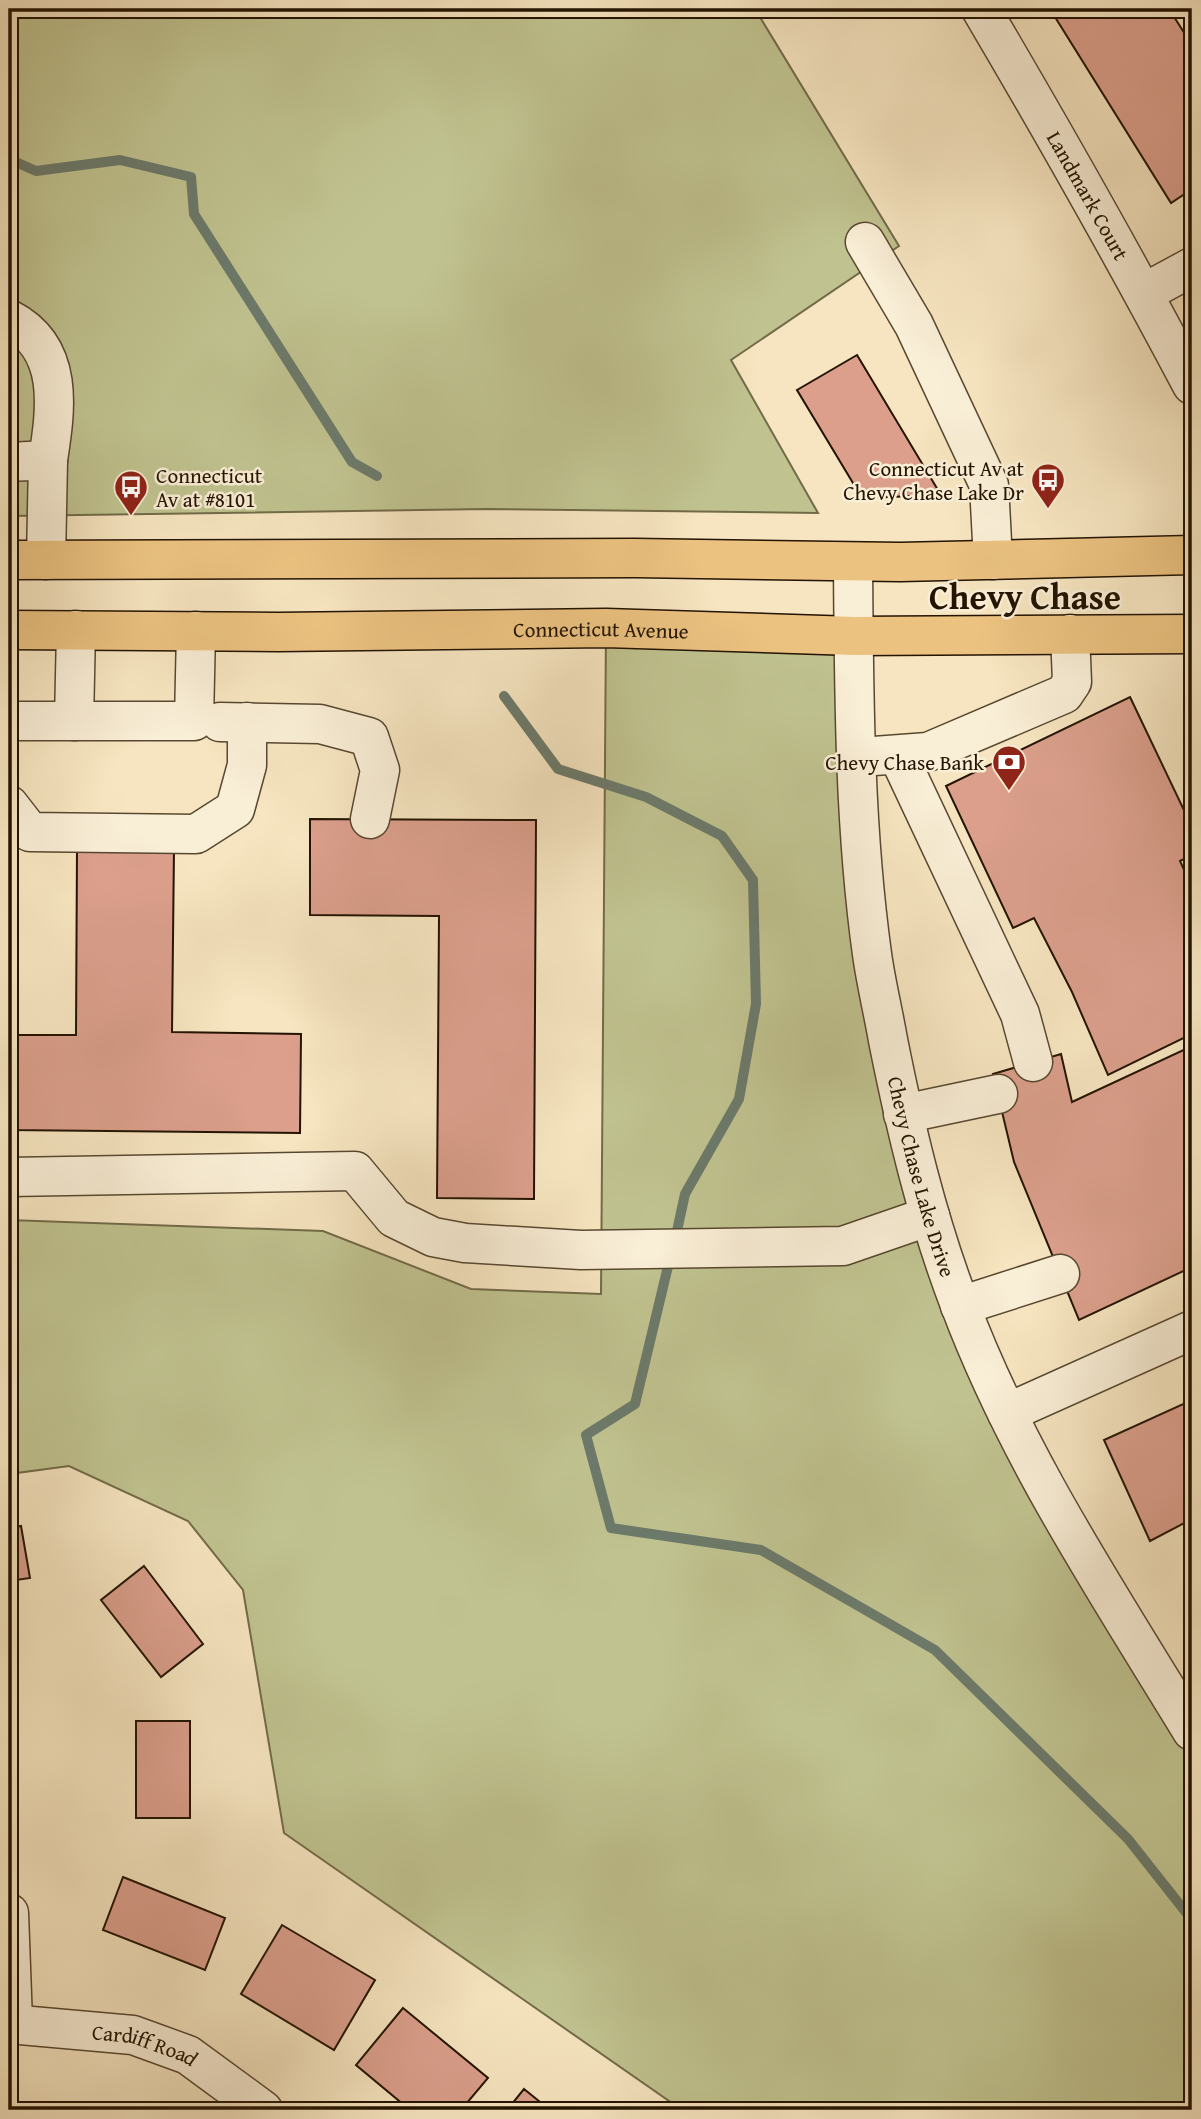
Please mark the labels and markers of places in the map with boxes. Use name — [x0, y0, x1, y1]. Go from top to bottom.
place label: Connecticut Av at Chevy Chase Lake Dr — [843, 453, 1025, 508]
place label: Connecticut Av at #8101 — [156, 460, 263, 515]
bus stop icon: Connecticut Av at Chevy Chase Lake Dr — [1029, 461, 1067, 510]
bus stop icon: Connecticut Av at #8101 — [112, 468, 150, 517]
bank icon: Chevy Chase Bank — [990, 743, 1028, 792]
place label: Chevy Chase Bank — [825, 747, 984, 778]

